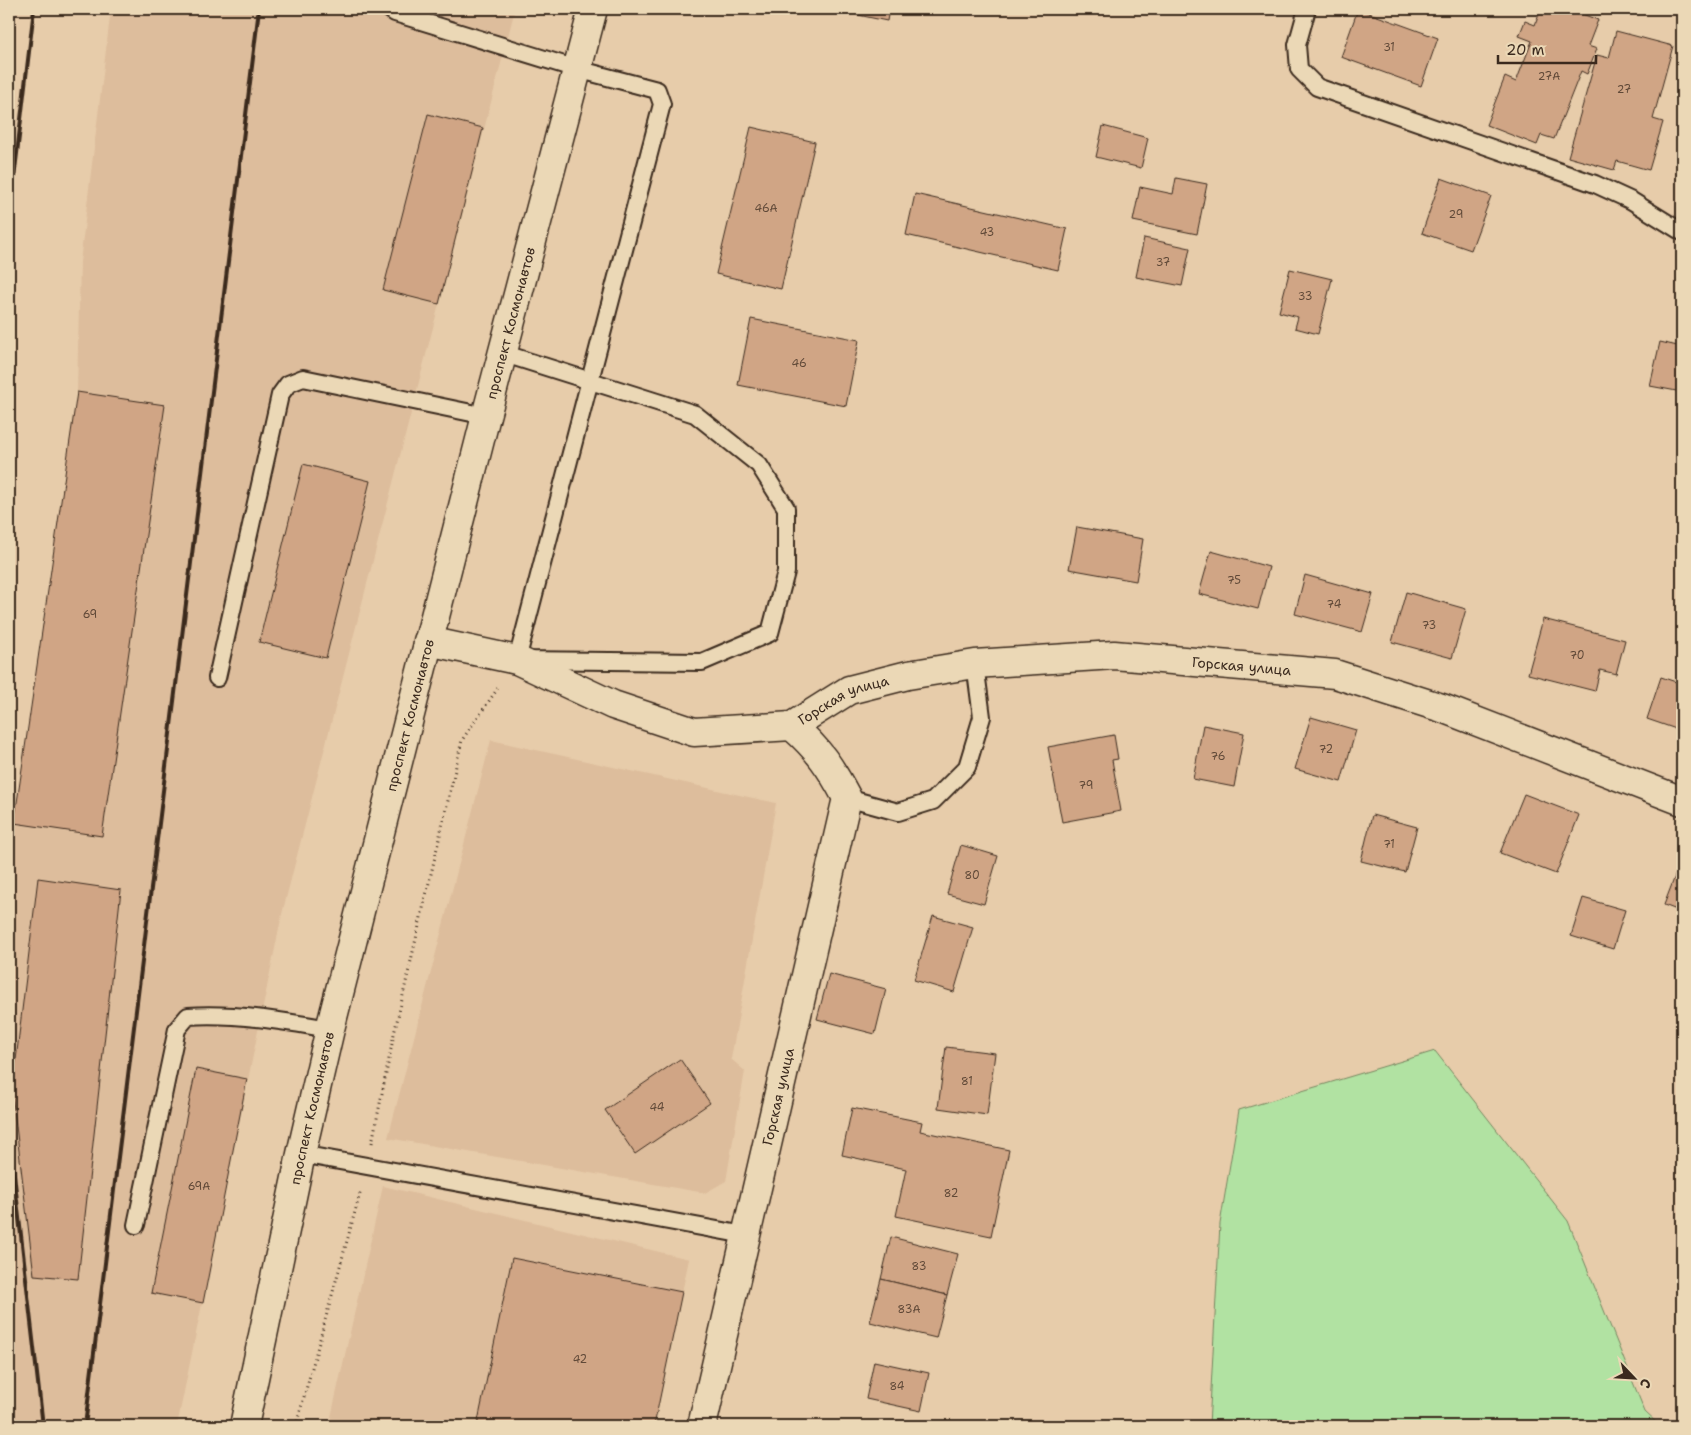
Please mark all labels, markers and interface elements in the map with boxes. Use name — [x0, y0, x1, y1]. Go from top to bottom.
scale bar — [1498, 32, 1596, 64]
house number: 31 — [1383, 40, 1395, 55]
text: 20 m — [1506, 40, 1545, 60]
house number: 27А — [1538, 69, 1560, 84]
house number: 27 — [1617, 82, 1632, 97]
house number: 46А — [754, 201, 778, 216]
house number: 29 — [1449, 207, 1463, 222]
house number: 43 — [980, 225, 994, 240]
street label: проспект Космонавтов — [482, 245, 539, 401]
house number: 37 — [1156, 255, 1171, 270]
house number: 33 — [1298, 289, 1312, 304]
house number: 46 — [791, 356, 807, 371]
house number: 75 — [1227, 573, 1241, 588]
house number: 74 — [1327, 597, 1342, 612]
house number: 69 — [83, 607, 97, 622]
house number: 73 — [1422, 618, 1436, 633]
street label: проспект Космонавтов — [382, 637, 438, 793]
house number: 70 — [1569, 648, 1585, 663]
street label: Горская улица — [1191, 653, 1292, 679]
street label: Горская улица — [795, 671, 891, 729]
house number: 72 — [1319, 742, 1333, 757]
house number: 76 — [1211, 749, 1225, 764]
house number: 79 — [1079, 778, 1094, 793]
house number: 71 — [1383, 837, 1395, 852]
house number: 80 — [964, 868, 980, 883]
street label: проспект Космонавтов — [286, 1030, 338, 1186]
street label: Горская улица — [758, 1046, 798, 1147]
house number: 81 — [961, 1074, 973, 1089]
house number: 44 — [649, 1100, 665, 1115]
house number: 69А — [188, 1179, 210, 1194]
house number: 82 — [944, 1186, 958, 1201]
house number: 83 — [912, 1259, 926, 1274]
house number: 83А — [898, 1302, 920, 1317]
house number: 42 — [573, 1352, 587, 1367]
north arrow — [1608, 1352, 1658, 1402]
text: С — [1636, 1376, 1656, 1391]
house number: 84 — [890, 1379, 905, 1394]

